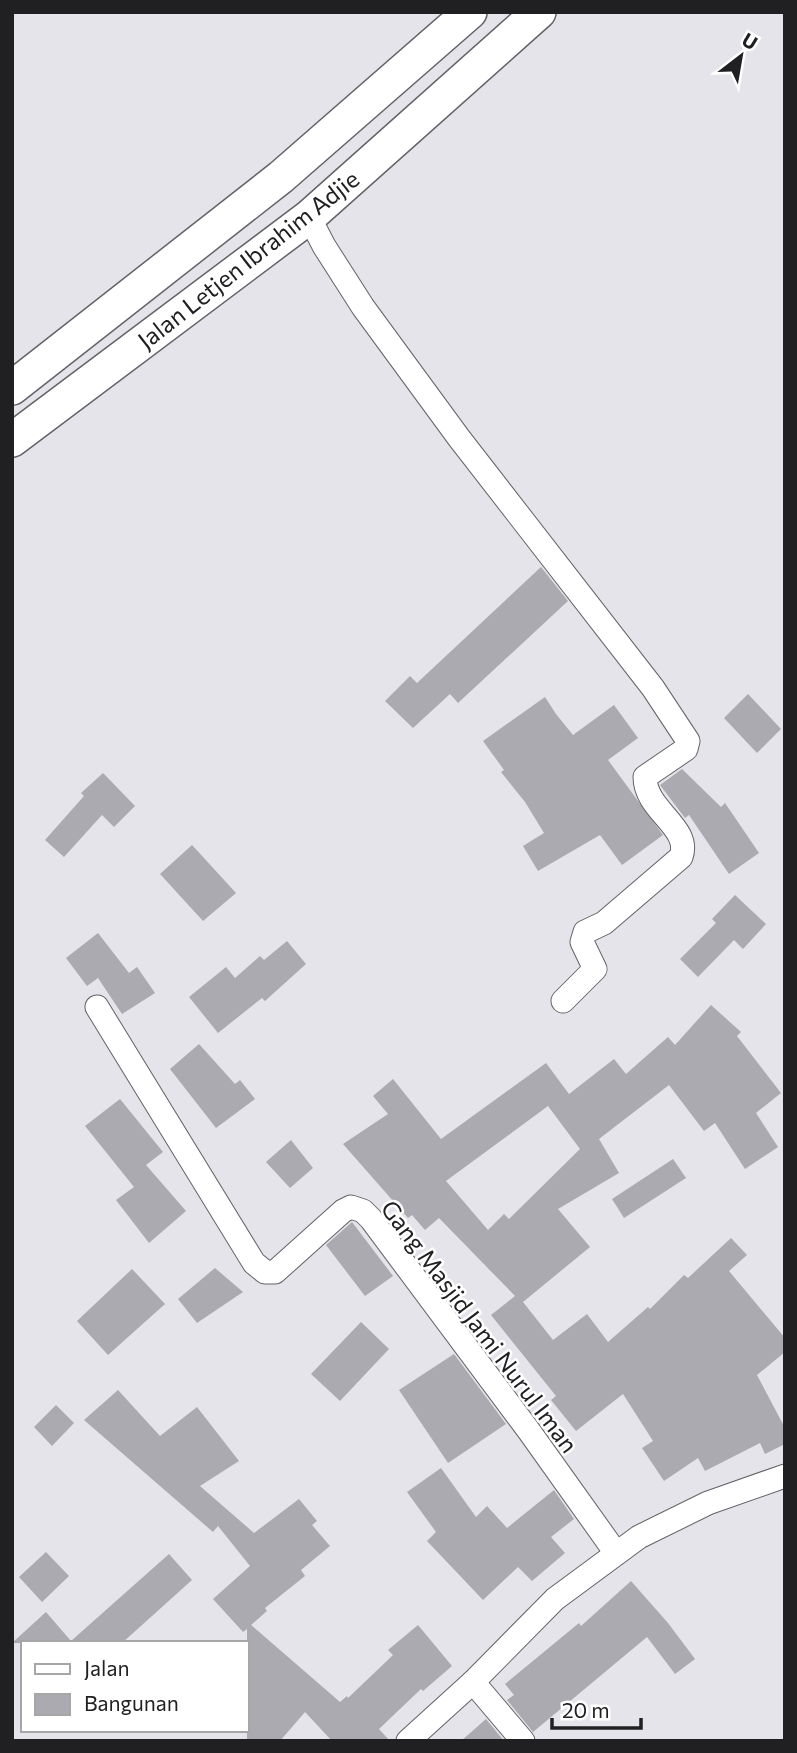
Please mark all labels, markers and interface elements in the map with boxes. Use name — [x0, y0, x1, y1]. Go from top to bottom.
north arrow — [706, 21, 776, 91]
text: U — [738, 28, 762, 54]
street label: Jalan Letjen Ibrahim Adjie — [132, 164, 364, 354]
street label: Gang Masjid Jami Nurul Iman — [375, 1194, 585, 1458]
legend — [21, 1641, 248, 1732]
text: Jalan — [84, 1655, 129, 1680]
scale bar — [552, 1686, 641, 1730]
text: Bangunan — [84, 1690, 179, 1715]
text: 20 m — [562, 1697, 610, 1722]

